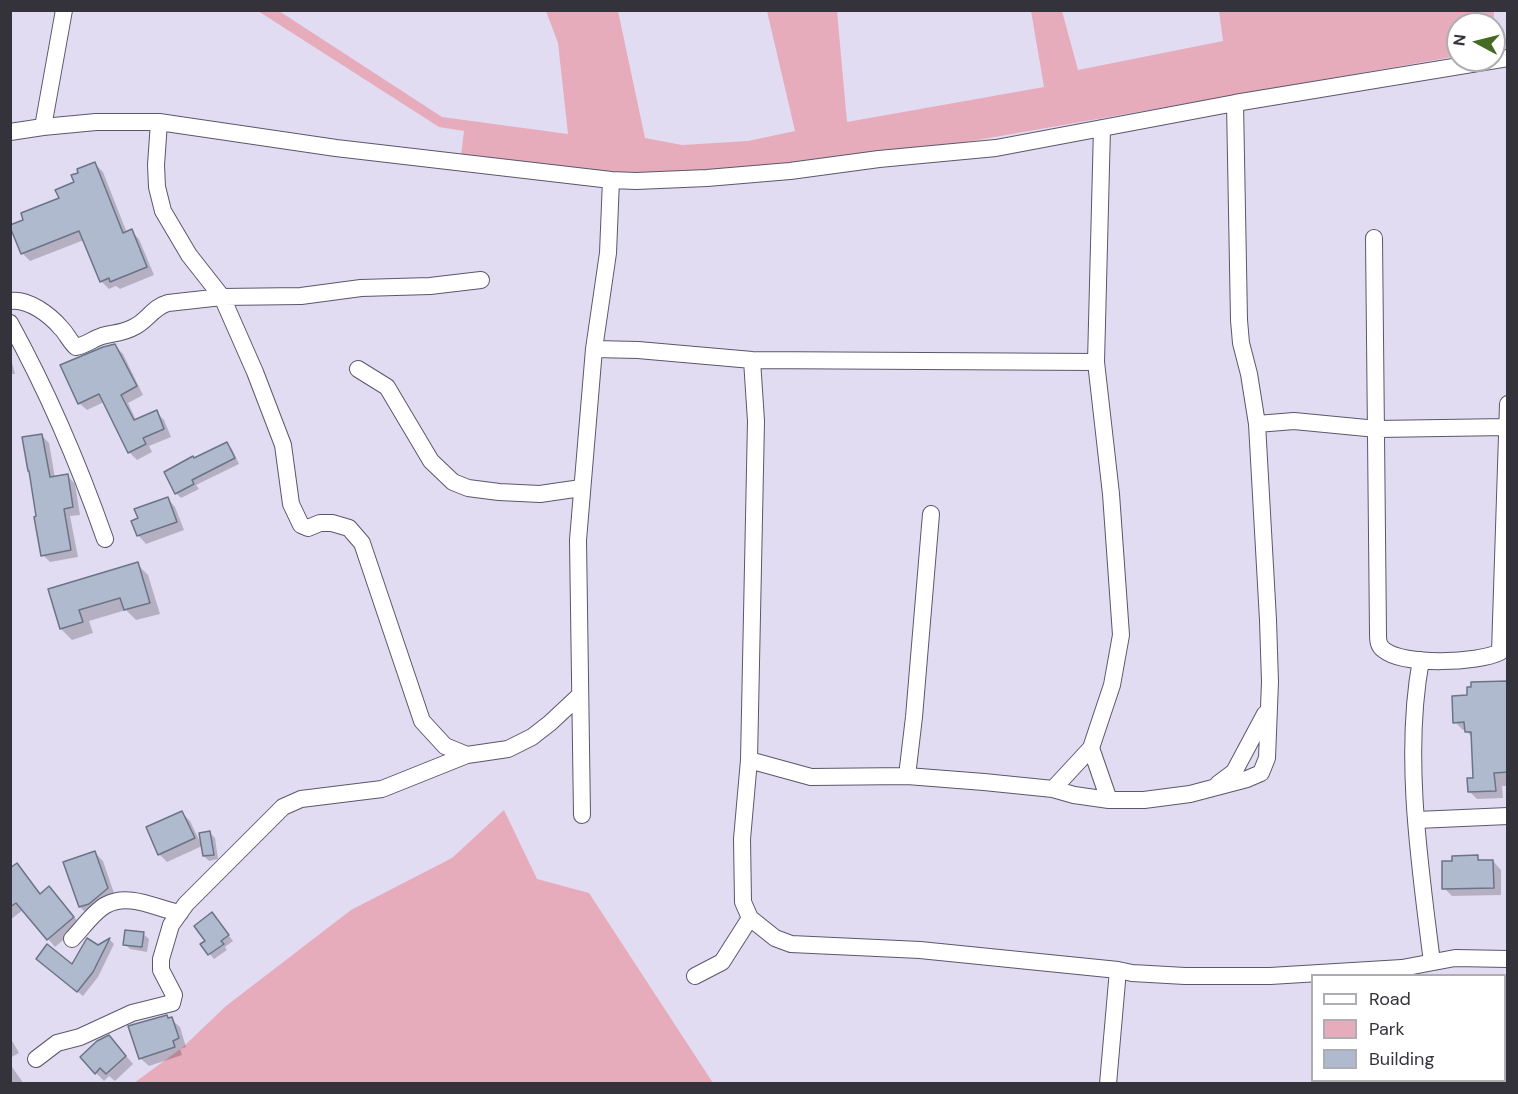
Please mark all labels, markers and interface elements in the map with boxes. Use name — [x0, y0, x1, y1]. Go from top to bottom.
north arrow — [1446, 12, 1506, 72]
text: N — [1448, 33, 1471, 47]
legend — [1311, 974, 1506, 1082]
text: Road — [1369, 987, 1411, 1011]
text: Park — [1369, 1017, 1405, 1041]
text: Building — [1369, 1047, 1434, 1071]

